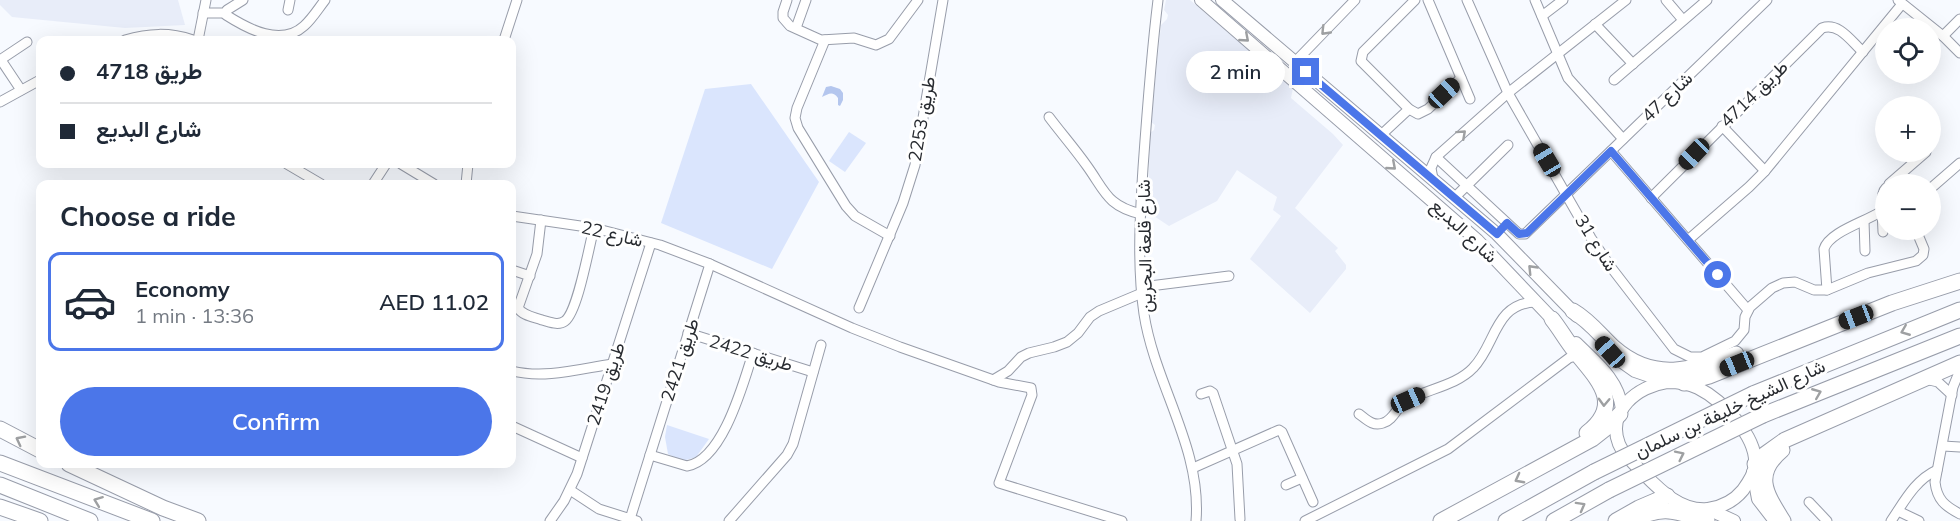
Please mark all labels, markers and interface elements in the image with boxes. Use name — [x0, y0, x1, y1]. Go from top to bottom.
map controls — [1875, 18, 1941, 240]
button: locate — [1875, 18, 1941, 84]
one-way arrow — [1321, 24, 1332, 34]
one-way arrow — [1238, 31, 1249, 42]
callout: 2 min — [1186, 51, 1285, 93]
street label: طريق 4714 — [1715, 55, 1793, 132]
text: طريق 4718 — [96, 57, 202, 85]
route end — [1292, 58, 1319, 85]
text: 2 min — [1210, 59, 1261, 84]
street label: شارع 47 — [1636, 67, 1698, 127]
car — [1425, 74, 1463, 112]
street label: طريق 2253 — [903, 75, 940, 163]
button: + — [1875, 96, 1941, 162]
text: شارع البديع — [96, 115, 201, 143]
one-way arrow — [1455, 130, 1466, 141]
car — [1675, 135, 1713, 173]
car — [1530, 140, 1564, 180]
one-way arrow — [1385, 159, 1396, 170]
button: − — [1875, 174, 1941, 240]
street label: شارع قلعة البحرين — [1132, 179, 1158, 313]
street label: شارع البديع — [1425, 194, 1503, 268]
text: Choose a ride — [60, 199, 236, 233]
street label: شارع 31 — [1569, 210, 1623, 276]
street label: شارع 22 — [579, 215, 645, 253]
route start — [1704, 261, 1731, 288]
one-way arrow — [1528, 266, 1539, 277]
icon: car — [63, 275, 117, 329]
text: Economy — [135, 275, 230, 303]
text: AED 11.02 — [379, 288, 489, 316]
car — [1836, 302, 1876, 332]
text: 1 min · 13:36 — [135, 303, 254, 328]
street label: طريق 2421 — [655, 315, 704, 404]
one-way arrow — [1901, 324, 1912, 336]
street label: طريق 2422 — [707, 329, 796, 376]
car — [1591, 333, 1629, 371]
street label: طريق 2419 — [581, 339, 630, 428]
car — [1717, 349, 1757, 379]
street label: شارع الشيخ خليفة بن سلمان — [1631, 354, 1829, 464]
car — [1388, 384, 1428, 416]
button: Confirm — [60, 387, 492, 456]
one-way arrow — [1811, 388, 1822, 400]
one-way arrow — [1598, 398, 1610, 407]
one-way arrow — [16, 435, 27, 447]
one-way arrow — [1674, 451, 1685, 463]
one-way arrow — [1514, 472, 1525, 483]
one-way arrow — [93, 495, 103, 508]
one-way arrow — [1575, 501, 1585, 513]

